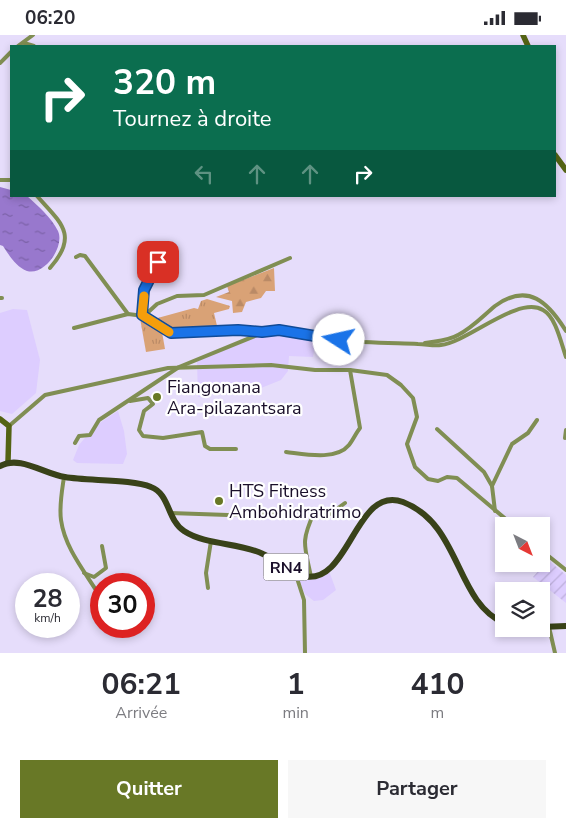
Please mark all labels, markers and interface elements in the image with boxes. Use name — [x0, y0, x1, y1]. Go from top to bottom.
text: 06:20 — [25, 5, 75, 31]
text: 320 m — [113, 59, 216, 106]
icon: right — [30, 65, 95, 130]
text: Tournez à droite — [113, 104, 272, 134]
icon: left — [190, 160, 218, 188]
icon: ahead — [243, 160, 271, 188]
icon: ahead — [296, 160, 324, 188]
icon: right — [349, 160, 377, 188]
pin — [137, 241, 179, 283]
icon: arrive — [144, 248, 172, 276]
position arrow — [312, 313, 364, 365]
place label: Fiangonana Ara-pilazantsara — [167, 375, 302, 420]
marker: Fiangonana Ara-pilazantsara — [151, 391, 163, 403]
place label: HTS Fitness Ambohidratrimo — [229, 479, 361, 524]
marker: HTS Fitness Ambohidratrimo — [213, 495, 225, 507]
north arrow — [495, 517, 550, 573]
map controls — [495, 517, 550, 637]
road number: RN4 — [264, 553, 308, 581]
speed limit sign: 30 — [90, 573, 155, 638]
text: 28 — [32, 582, 63, 616]
button: layers — [495, 582, 550, 637]
text: km/h — [34, 610, 61, 626]
text: 06:21 — [102, 664, 181, 705]
text: 1 — [287, 664, 305, 705]
text: 410 — [410, 664, 464, 705]
text: Arrivée — [115, 702, 167, 724]
text: min — [282, 702, 309, 724]
text: m — [431, 702, 444, 724]
button: Quitter — [20, 760, 278, 818]
button: Partager — [288, 760, 546, 818]

